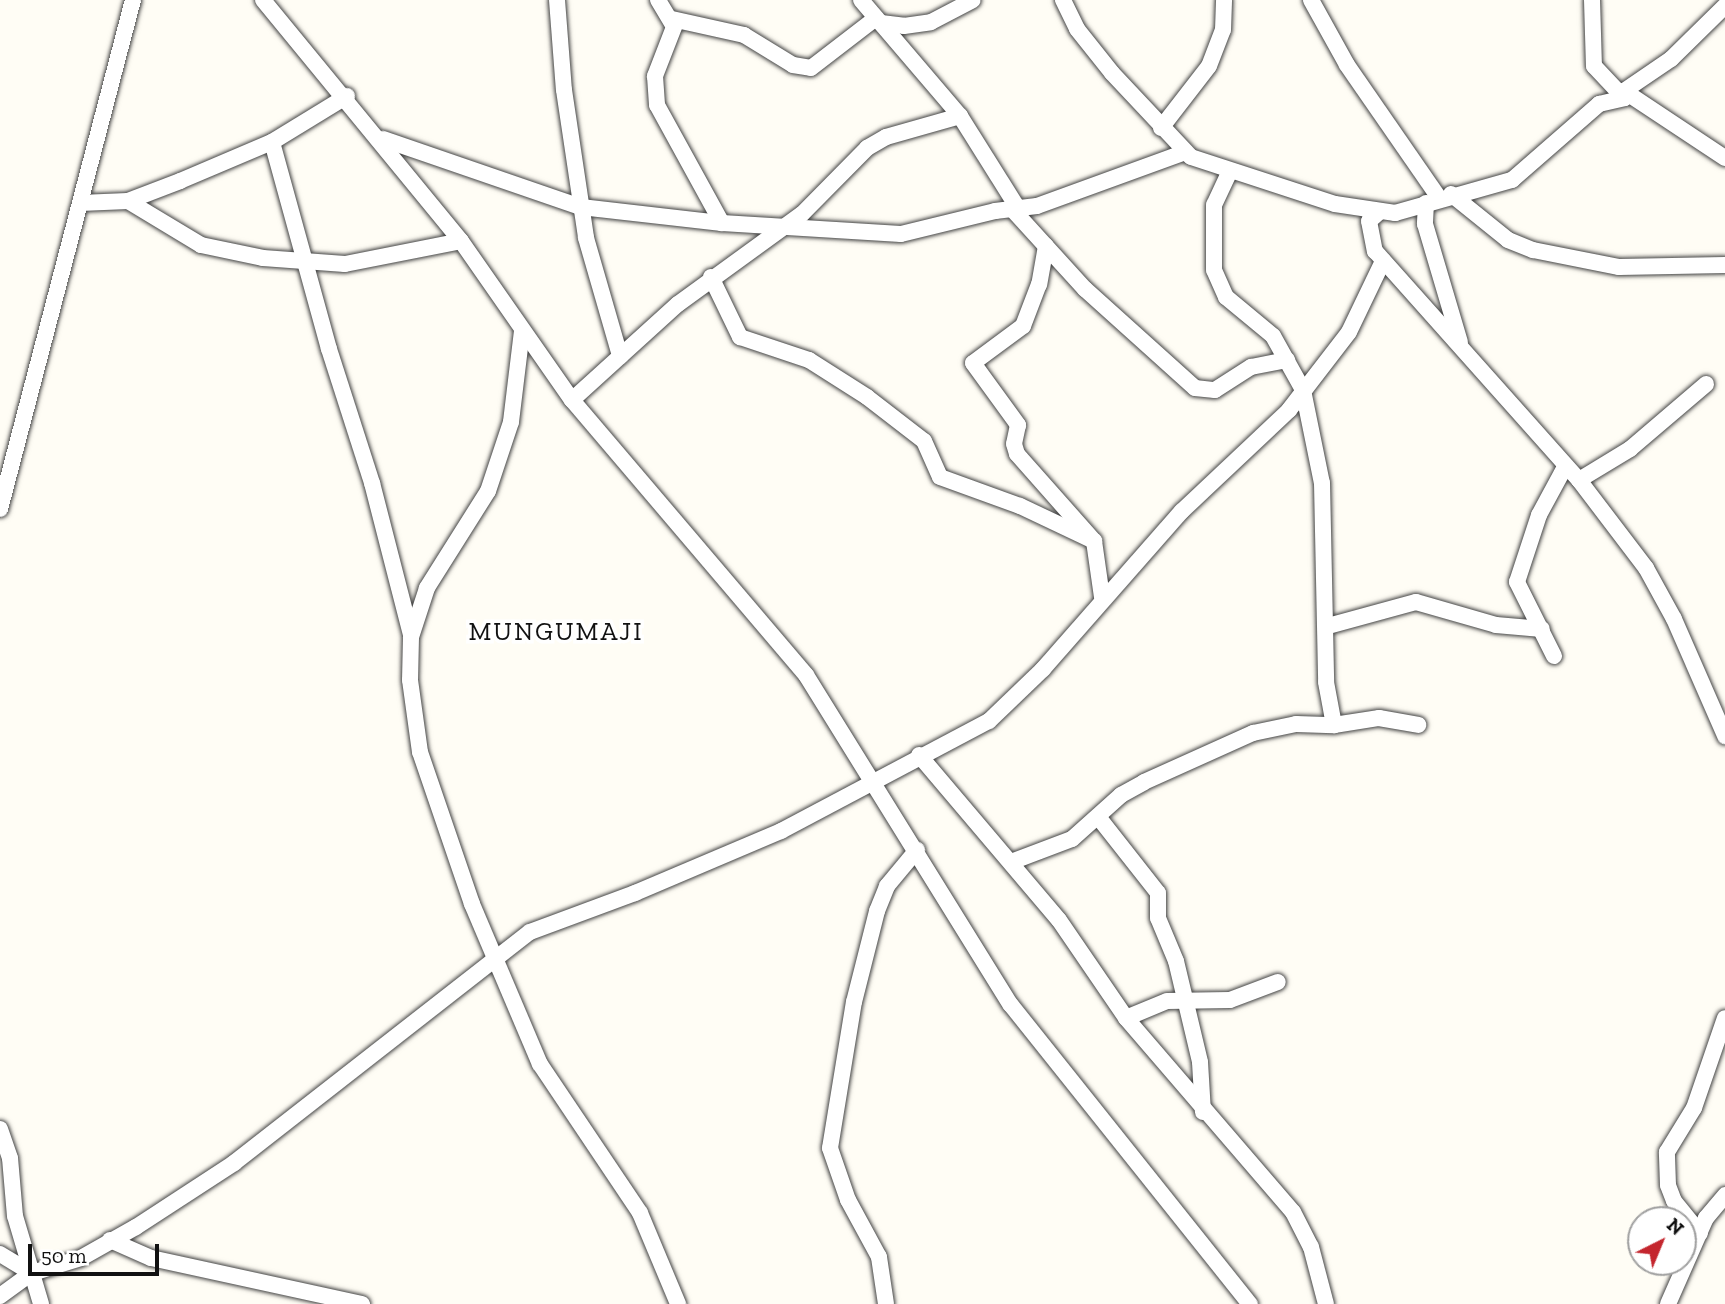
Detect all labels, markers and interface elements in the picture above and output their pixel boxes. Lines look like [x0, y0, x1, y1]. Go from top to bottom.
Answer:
district label: MUNGUMAJI [470, 616, 642, 648]
north arrow [1627, 1206, 1697, 1276]
text: N [1662, 1213, 1688, 1240]
scale bar [32, 1230, 163, 1274]
text: 50 m [41, 1243, 87, 1268]

